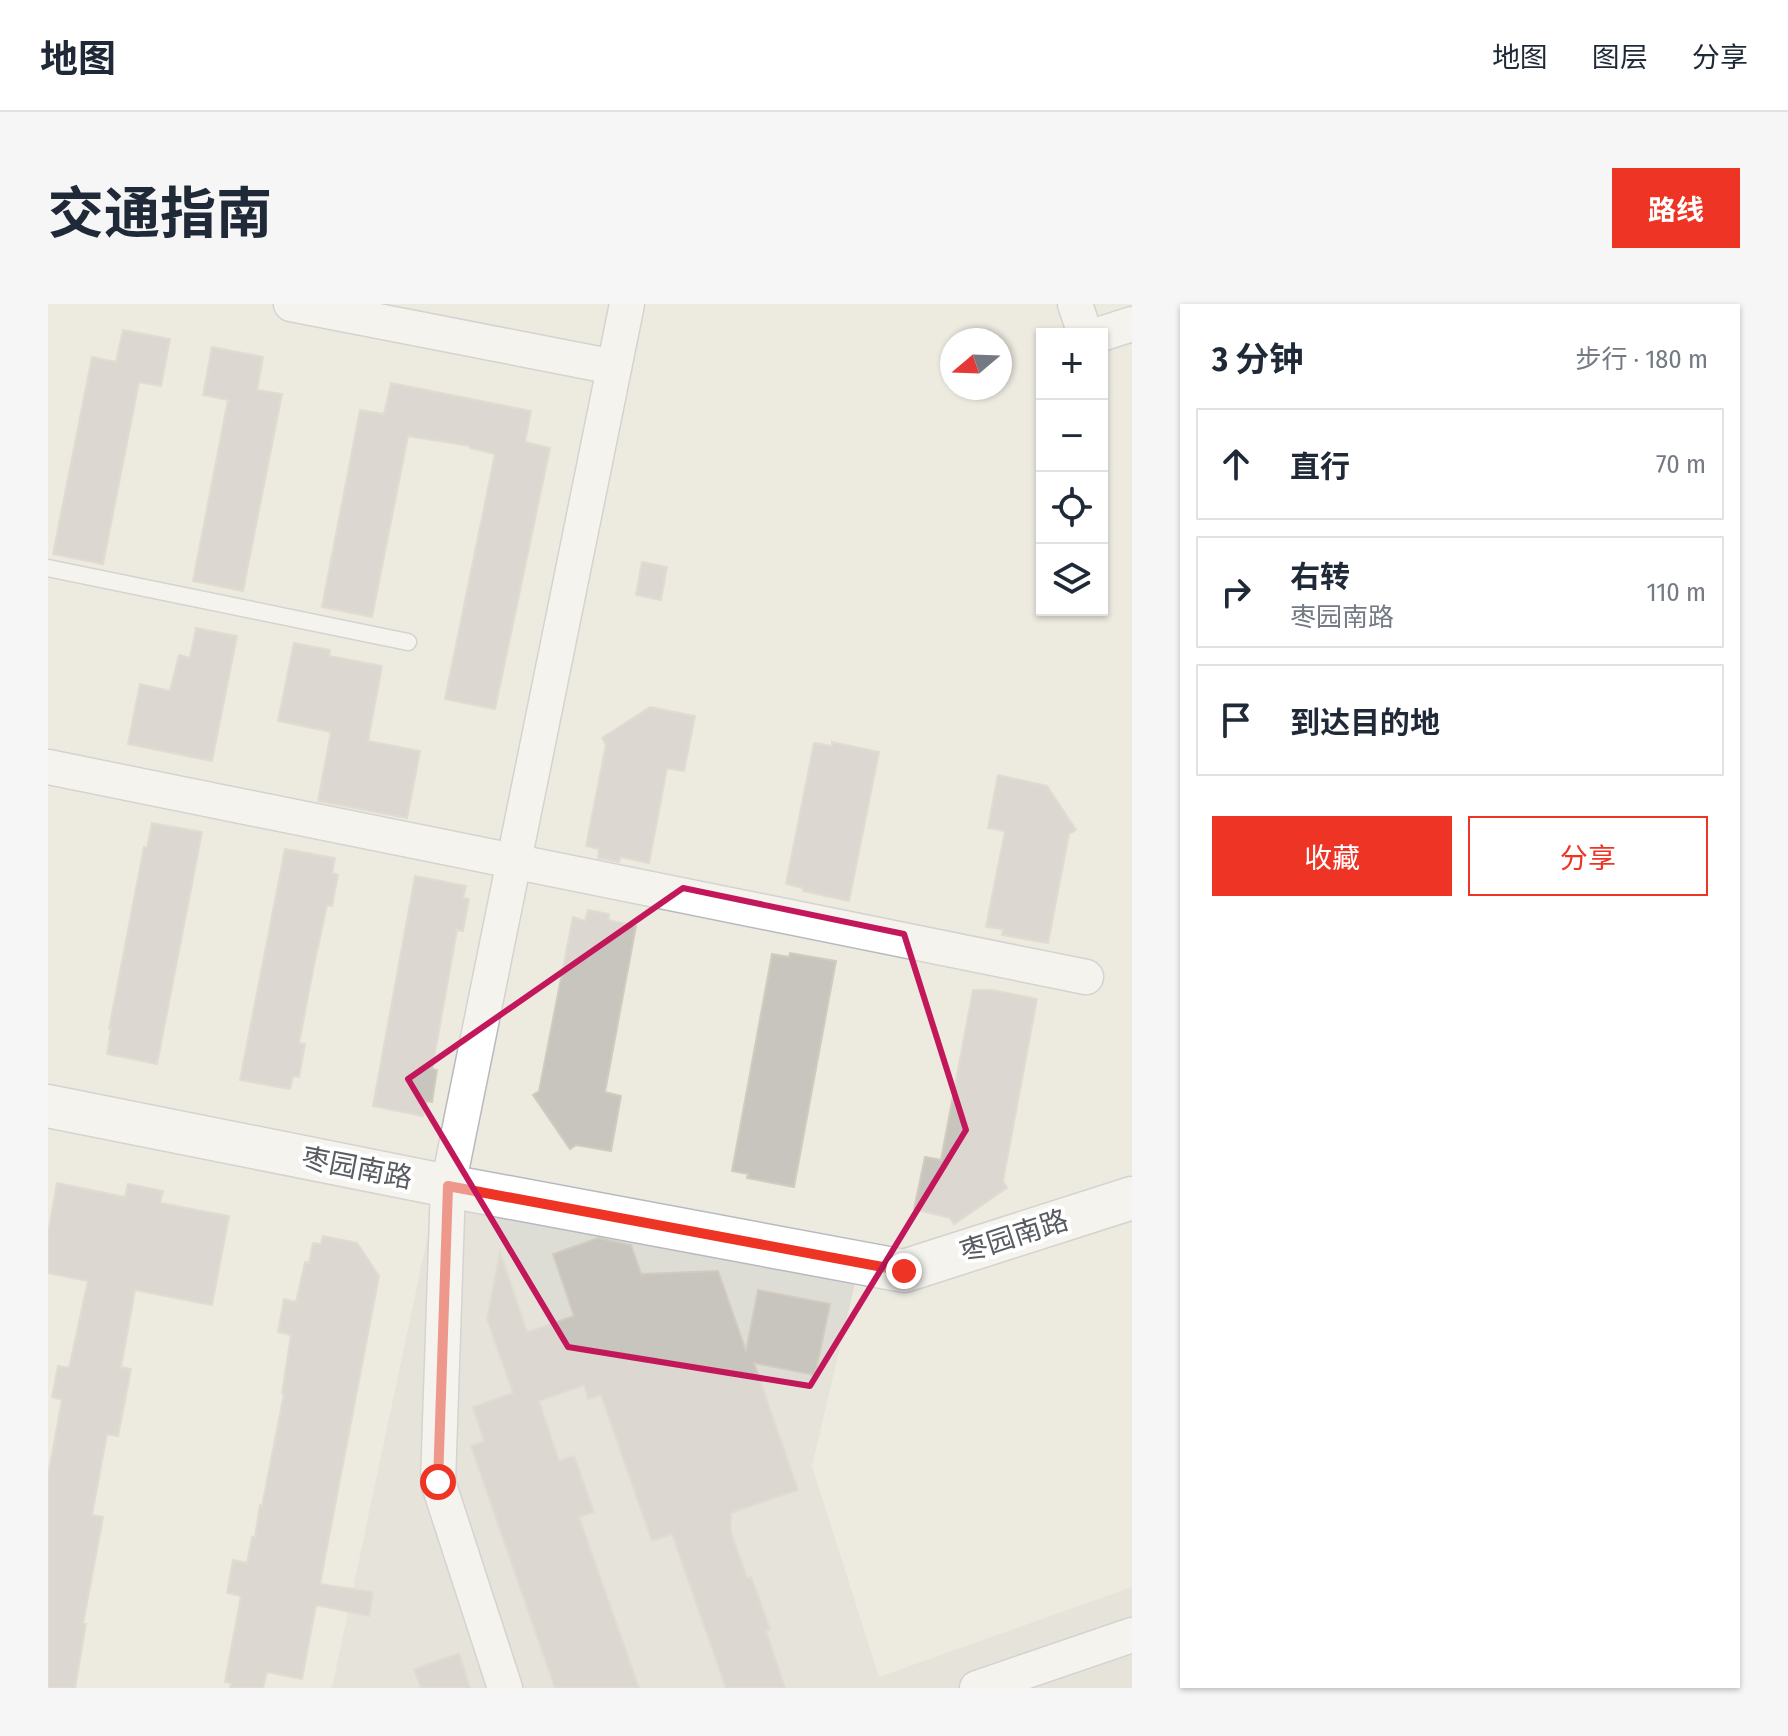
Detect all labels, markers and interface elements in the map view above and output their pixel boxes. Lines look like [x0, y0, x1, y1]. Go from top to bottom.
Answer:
text: 地图 [40, 36, 116, 82]
text: 地图 [1492, 41, 1548, 74]
text: 图层 [1592, 41, 1648, 74]
text: 分享 [1692, 41, 1748, 74]
button: 路线 [1612, 168, 1740, 248]
text: 交通指南 [48, 181, 272, 248]
north arrow [940, 328, 1012, 400]
map controls [1036, 328, 1108, 616]
button: + [1036, 328, 1108, 400]
text: 3 分钟 [1212, 339, 1303, 380]
text: 步行 · 180 m [1575, 344, 1708, 375]
button: − [1036, 400, 1108, 472]
icon: ahead [1214, 442, 1258, 486]
text: 直行 [1290, 449, 1350, 485]
text: 70 m [1656, 449, 1706, 480]
button: locate [1036, 472, 1108, 544]
button: layers [1036, 544, 1108, 616]
text: 右转 [1290, 559, 1350, 595]
icon: right [1214, 570, 1258, 614]
text: 110 m [1646, 577, 1706, 608]
text: 枣园南路 [1290, 602, 1394, 633]
icon: arrive [1214, 698, 1258, 742]
text: 到达目的地 [1290, 705, 1440, 741]
button: 收藏 [1212, 816, 1452, 896]
button: 分享 [1468, 816, 1708, 896]
street label: 枣园南路 [299, 1141, 415, 1195]
street label: 枣园南路 [956, 1203, 1072, 1269]
route end [886, 1253, 922, 1289]
route start [420, 1464, 456, 1500]

